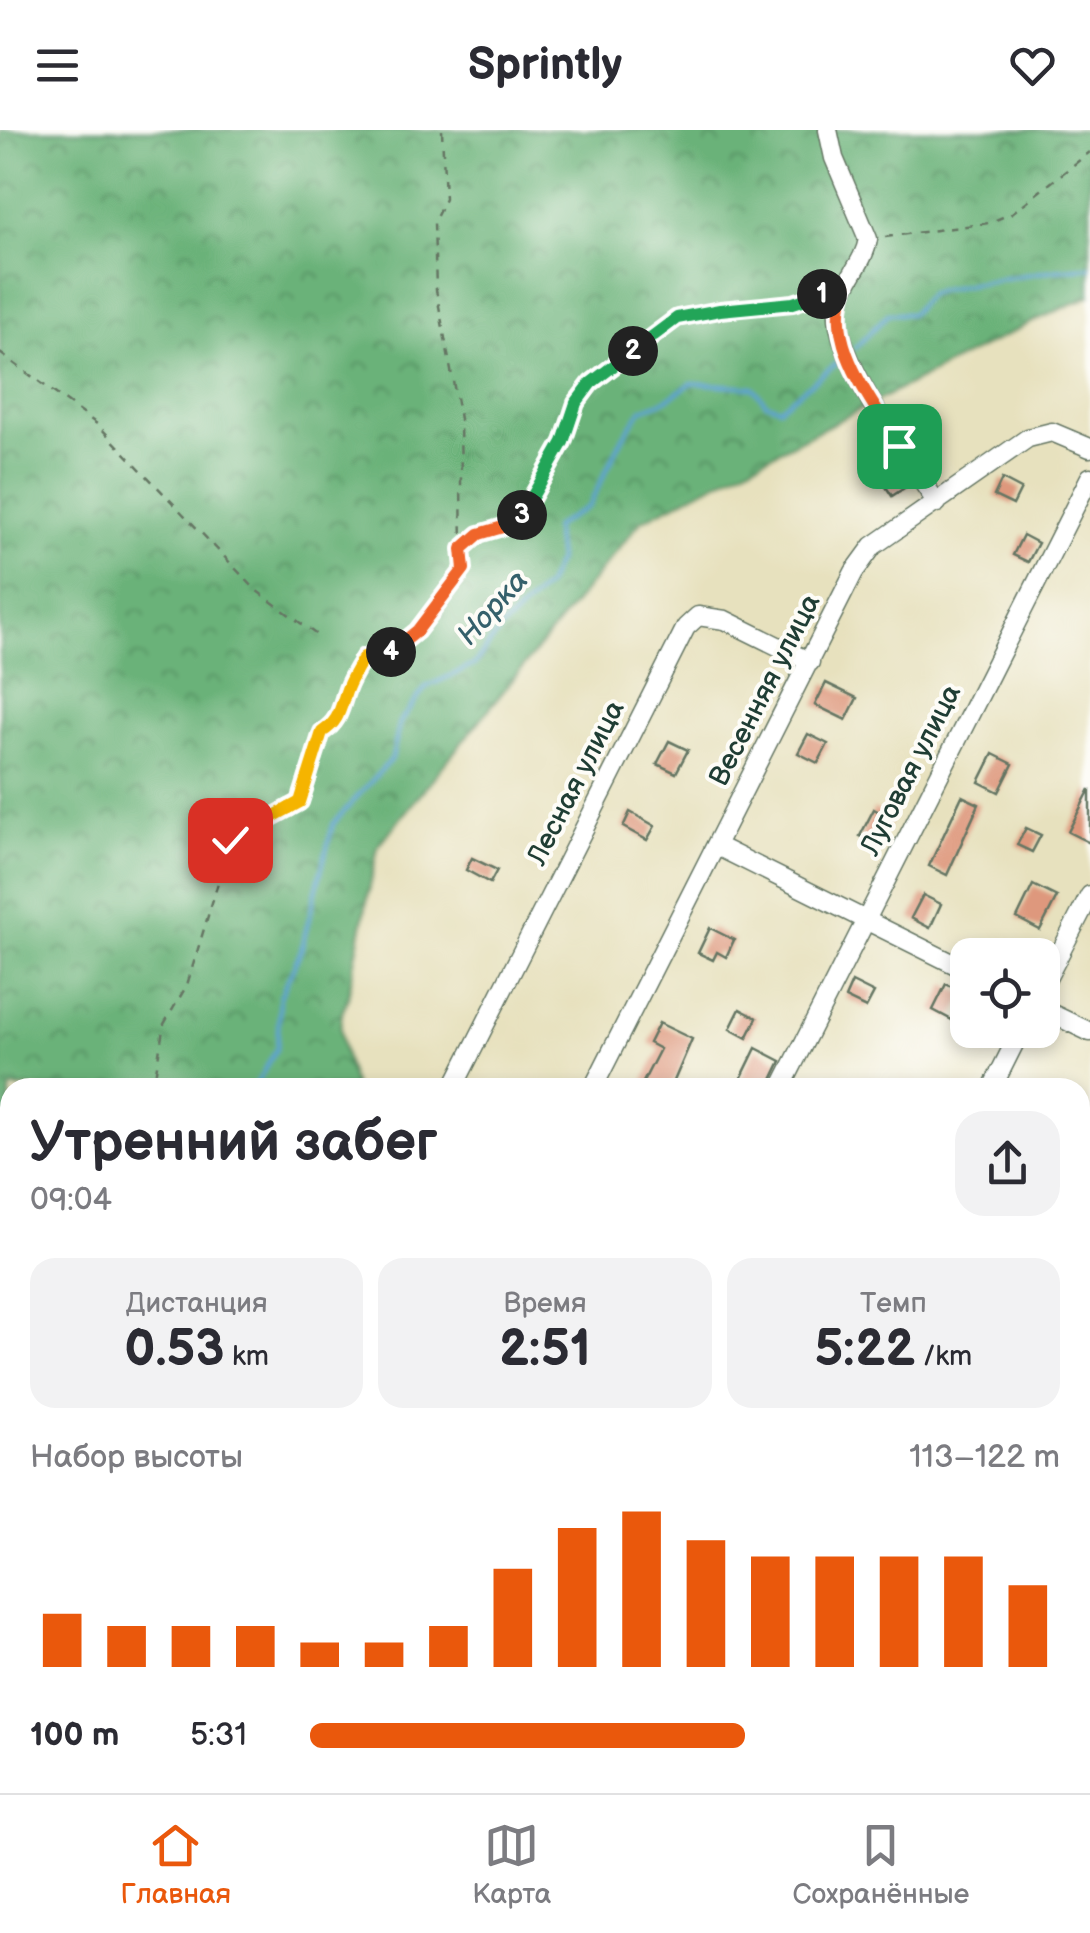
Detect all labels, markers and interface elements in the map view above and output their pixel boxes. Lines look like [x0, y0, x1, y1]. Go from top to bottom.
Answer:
icon: menu [30, 38, 85, 93]
text: Sprintly [468, 38, 622, 93]
icon: heart [1005, 38, 1060, 93]
pin: 1 [797, 269, 847, 319]
text: 1 [816, 277, 828, 310]
pin: 2 [608, 326, 658, 376]
text: 2 [625, 334, 641, 367]
pin [857, 404, 942, 489]
icon: arrive [872, 419, 927, 474]
pin: 3 [497, 490, 547, 540]
text: 3 [514, 498, 530, 531]
water label: Норка [450, 563, 536, 653]
street label: Весенняя улица [703, 588, 828, 791]
pin: 4 [366, 627, 416, 677]
text: 4 [383, 635, 399, 668]
street label: Луговая улица [853, 679, 968, 862]
street label: Лесная улица [520, 695, 632, 872]
pin [188, 798, 273, 883]
icon: check [203, 813, 258, 868]
map controls [950, 938, 1060, 1048]
button: locate [950, 938, 1060, 1048]
text: Утренний забег [30, 1110, 438, 1177]
button: share [955, 1111, 1060, 1216]
text: 09:04 [30, 1181, 112, 1220]
text: Дистанция [126, 1287, 268, 1320]
text: Время [503, 1287, 587, 1320]
text: Темп [860, 1287, 927, 1320]
text: 0.53 [124, 1320, 225, 1380]
text: 2:51 [499, 1320, 591, 1380]
text: 5:22 [814, 1320, 915, 1380]
text: km [225, 1340, 269, 1373]
text: /km [915, 1340, 972, 1373]
text: Набор высоты [30, 1438, 243, 1477]
text: 113–122 m [909, 1438, 1060, 1477]
text: 100 m [30, 1716, 119, 1755]
text: 5:31 [190, 1716, 247, 1755]
tab: Главная [121, 1818, 231, 1911]
tab: Карта [472, 1818, 551, 1911]
tab: Сохранённые [792, 1818, 969, 1911]

